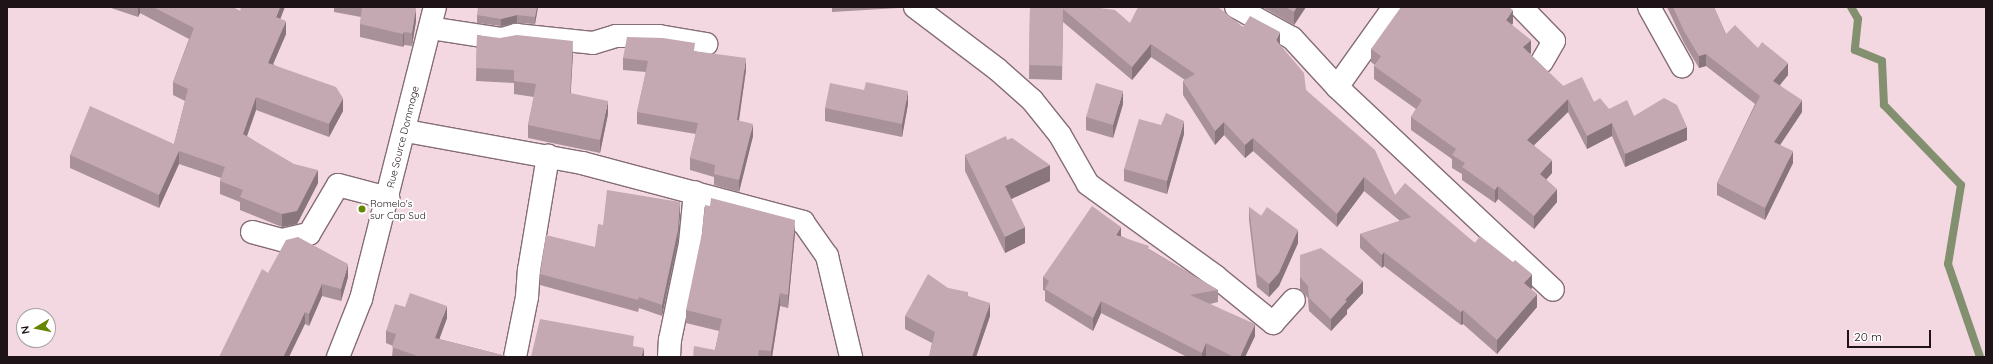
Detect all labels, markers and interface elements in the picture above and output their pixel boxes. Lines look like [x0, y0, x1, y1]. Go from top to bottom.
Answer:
street label: Rue Source Dommage [385, 85, 421, 189]
place label: Romelo's sur Cap Sud [370, 197, 426, 220]
marker: Romelo's sur Cap Sud [357, 204, 367, 214]
north arrow [16, 308, 56, 348]
scale bar [1849, 322, 1933, 348]
text: N [18, 325, 33, 335]
text: 20 m [1854, 329, 1882, 344]

